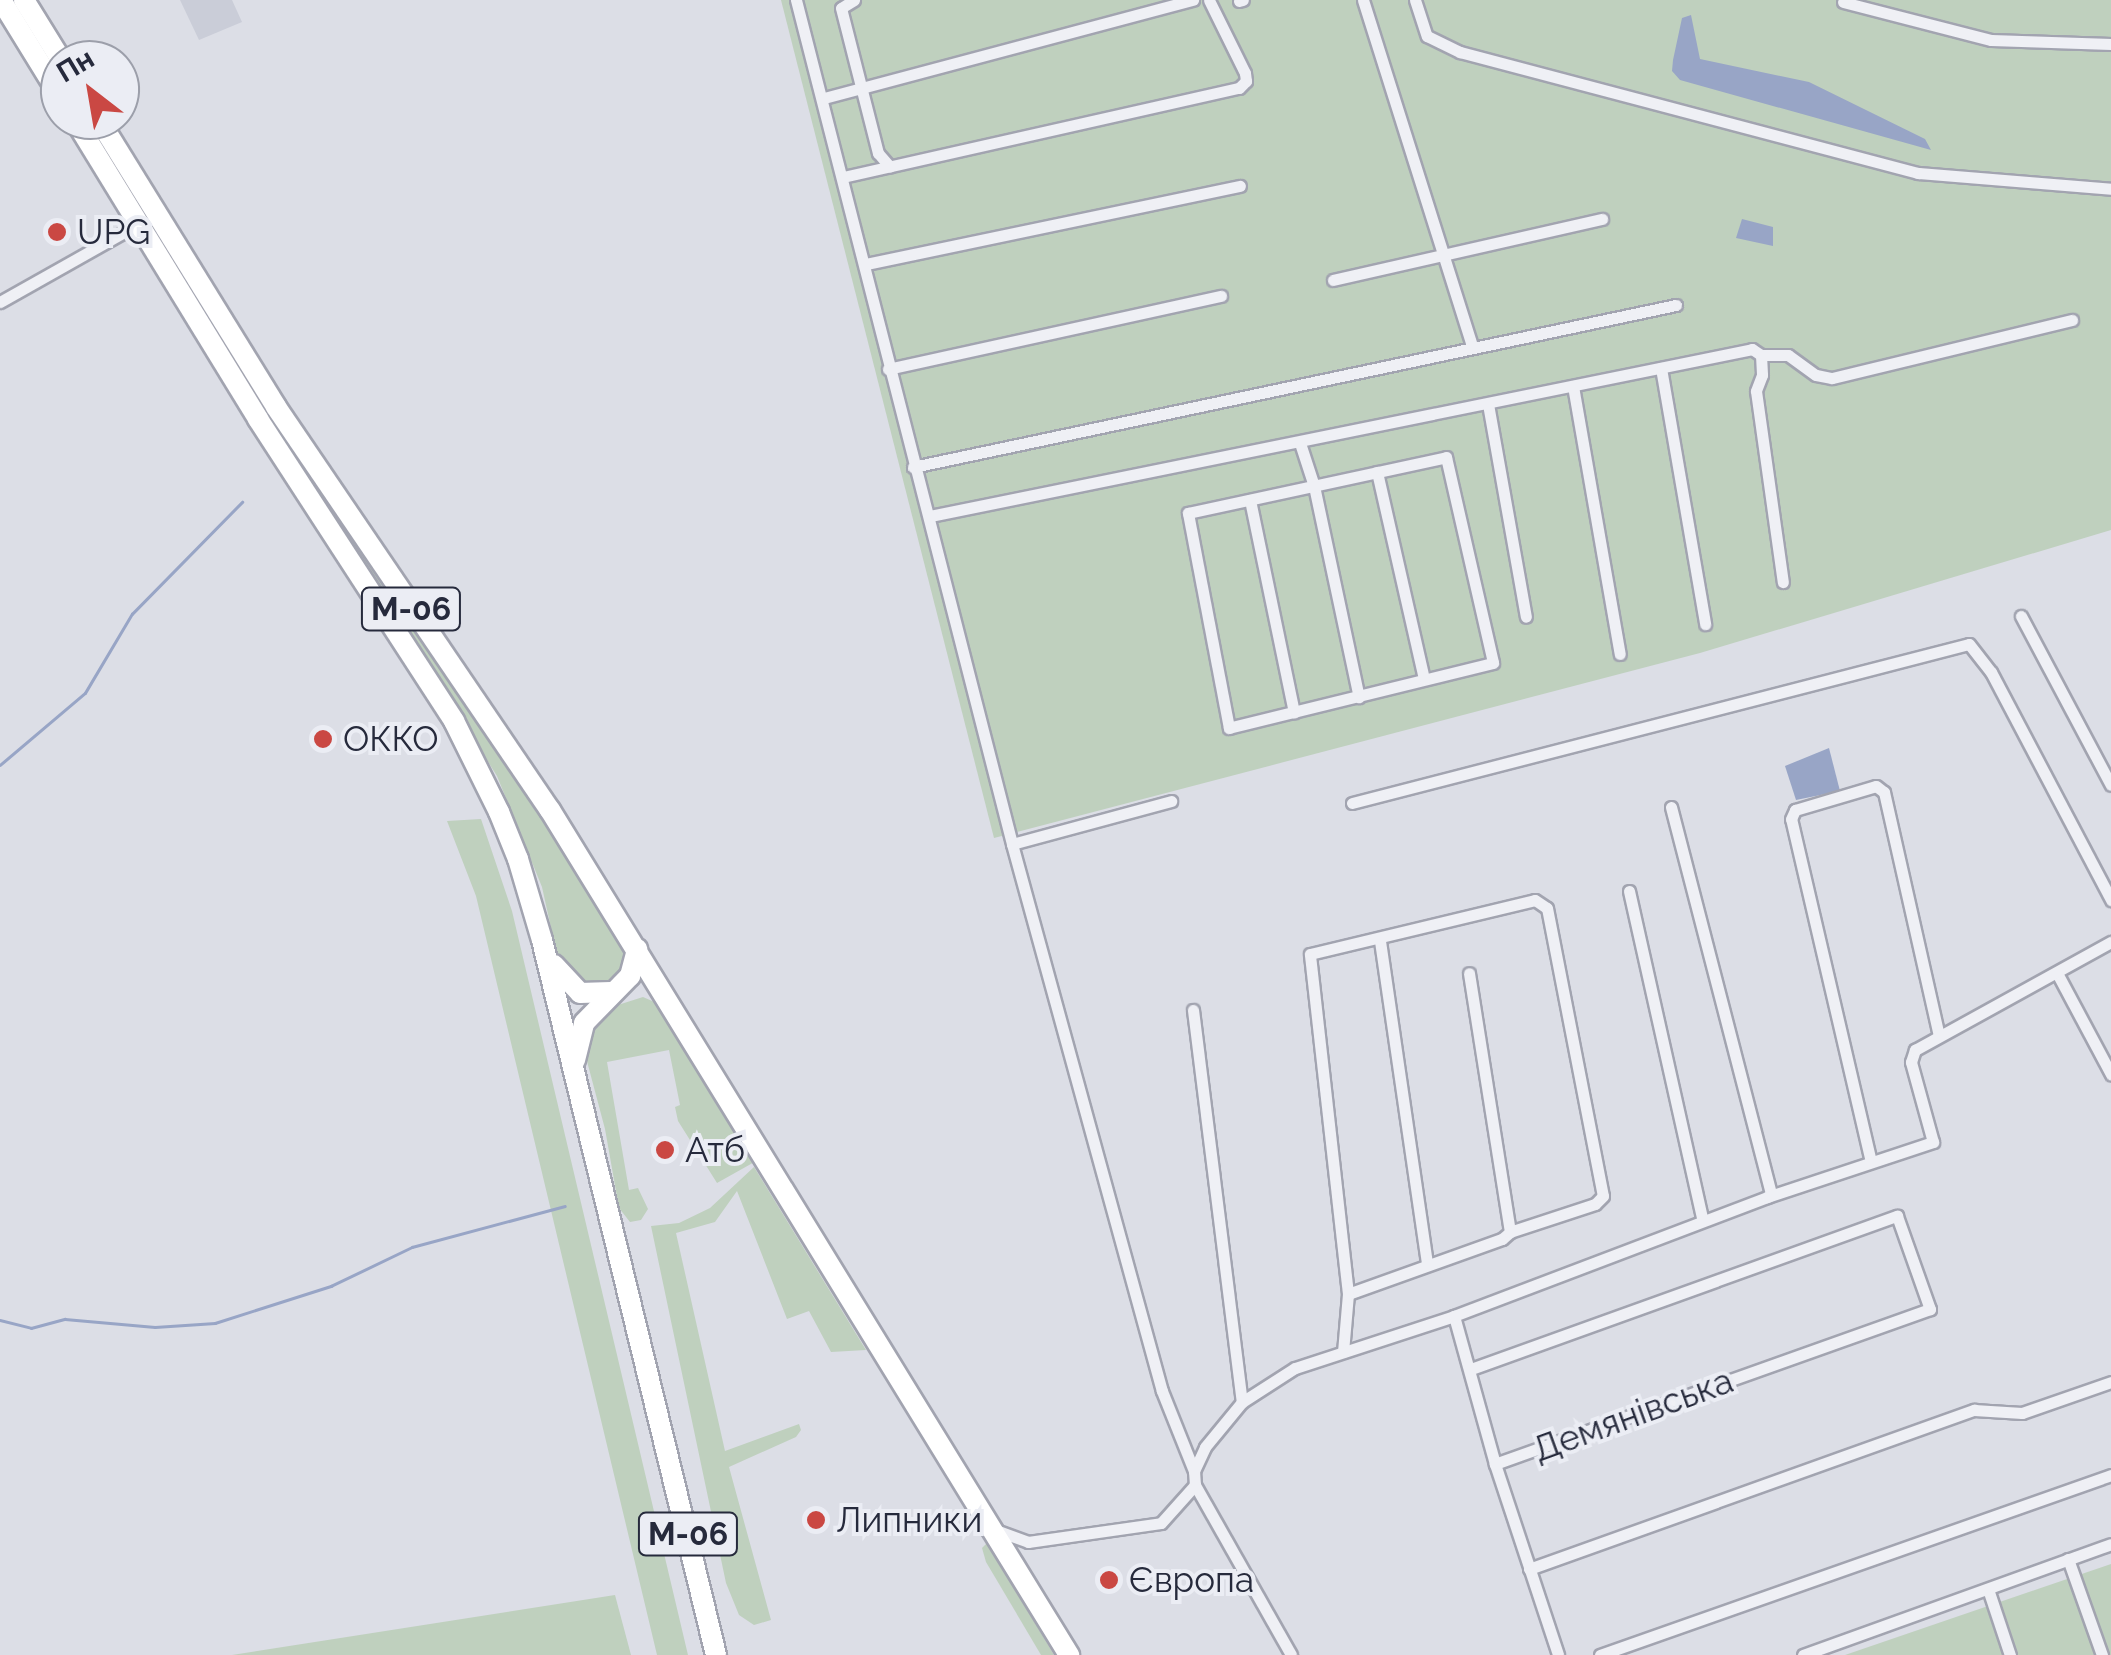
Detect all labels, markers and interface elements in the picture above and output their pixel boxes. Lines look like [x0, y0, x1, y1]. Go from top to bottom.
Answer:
north arrow [40, 40, 140, 140]
text: Пн [51, 42, 100, 89]
place label: UPG [77, 211, 150, 253]
marker: UPG [46, 221, 68, 243]
road number: М-06 [358, 582, 464, 636]
place label: ОККО [343, 718, 439, 760]
marker: ОККО [312, 728, 334, 750]
place label: Атб [685, 1129, 745, 1171]
marker: Атб [654, 1139, 676, 1161]
street label: Демянівська [1527, 1359, 1739, 1471]
place label: Липники [836, 1499, 982, 1541]
road number: М-06 [636, 1507, 740, 1561]
marker: Липники [805, 1509, 827, 1531]
place label: Європа [1129, 1559, 1254, 1601]
marker: Європа [1098, 1569, 1120, 1591]

